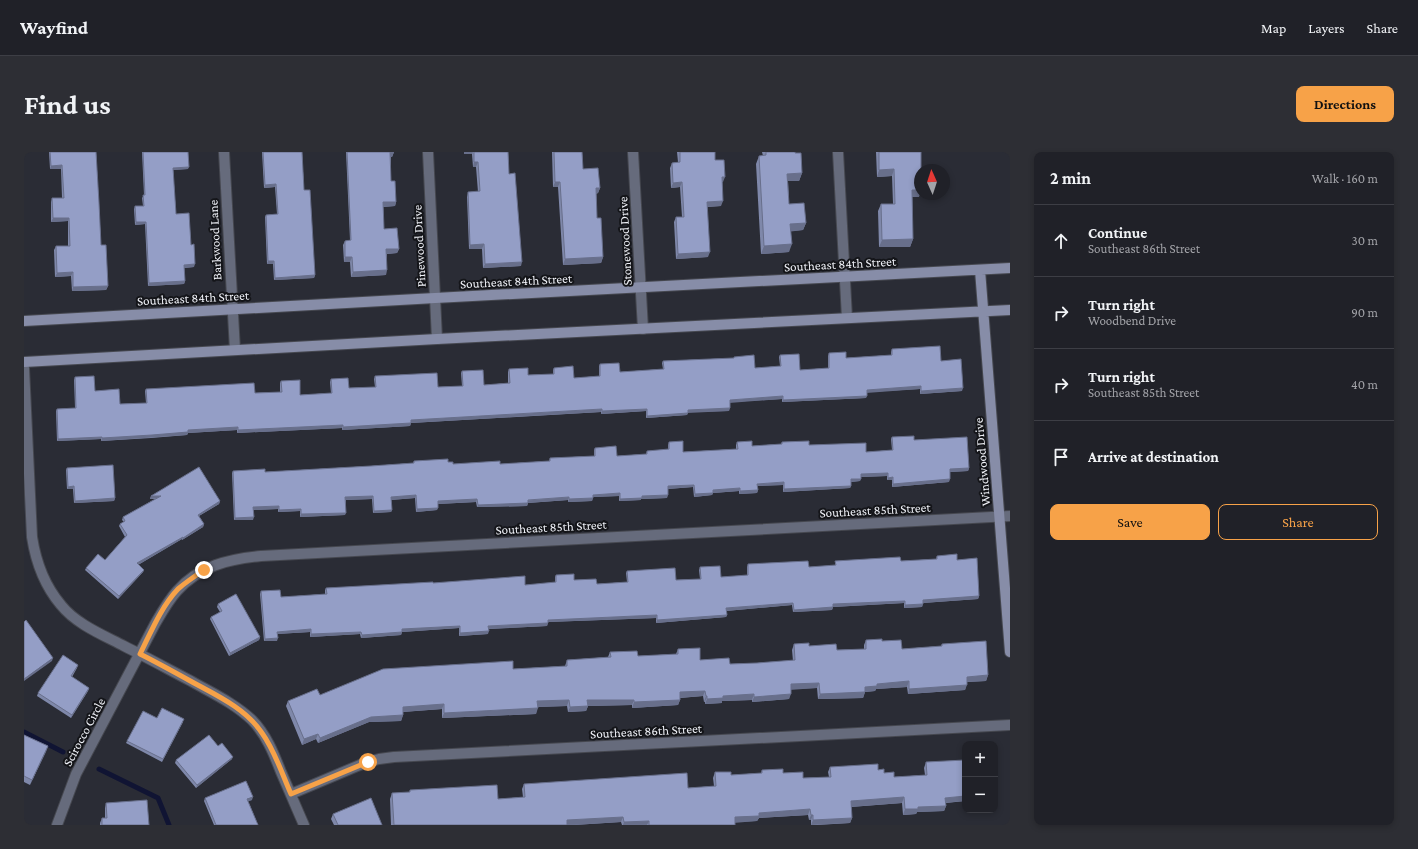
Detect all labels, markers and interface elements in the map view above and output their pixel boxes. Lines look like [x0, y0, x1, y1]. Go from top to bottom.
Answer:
text: Wayfind [20, 17, 88, 38]
text: Map [1261, 20, 1286, 36]
text: Layers [1308, 20, 1345, 36]
text: Share [1367, 20, 1398, 36]
button: Directions [1296, 86, 1394, 122]
text: Find us [24, 89, 111, 120]
north arrow [914, 164, 950, 200]
text: 2 min [1050, 169, 1091, 188]
text: Walk · 160 m [1312, 171, 1378, 186]
street label: Stonewood Drive [615, 196, 635, 286]
street label: Barkwood Lane [205, 199, 225, 281]
street label: Pinewood Drive [409, 204, 429, 288]
text: Continue [1088, 225, 1147, 241]
icon: ahead [1050, 230, 1072, 252]
text: 30 m [1352, 233, 1378, 248]
text: Southeast 86th Street [1088, 241, 1200, 256]
street label: Southeast 84th Street [784, 254, 897, 274]
street label: Southeast 84th Street [460, 271, 573, 291]
street label: Southeast 84th Street [137, 288, 250, 308]
text: Turn right [1088, 297, 1155, 313]
icon: right [1050, 302, 1072, 324]
text: 90 m [1351, 305, 1378, 320]
text: Woodbend Drive [1088, 313, 1176, 328]
text: Turn right [1088, 369, 1155, 385]
icon: right [1050, 374, 1072, 396]
text: 40 m [1351, 377, 1378, 392]
text: Southeast 85th Street [1088, 385, 1199, 400]
street label: Windwood Drive [971, 417, 993, 507]
icon: arrive [1050, 446, 1072, 468]
text: Arrive at destination [1088, 449, 1219, 465]
street label: Southeast 85th Street [819, 500, 932, 520]
button: Save [1050, 504, 1210, 540]
button: Share [1218, 504, 1378, 540]
street label: Southeast 85th Street [495, 517, 608, 537]
route end [195, 561, 213, 579]
street label: Scirocco Circle [60, 695, 108, 769]
street label: Southeast 86th Street [590, 721, 703, 741]
map controls [962, 741, 998, 813]
button: + [962, 741, 998, 777]
route start [359, 753, 377, 771]
button: − [962, 777, 998, 813]

